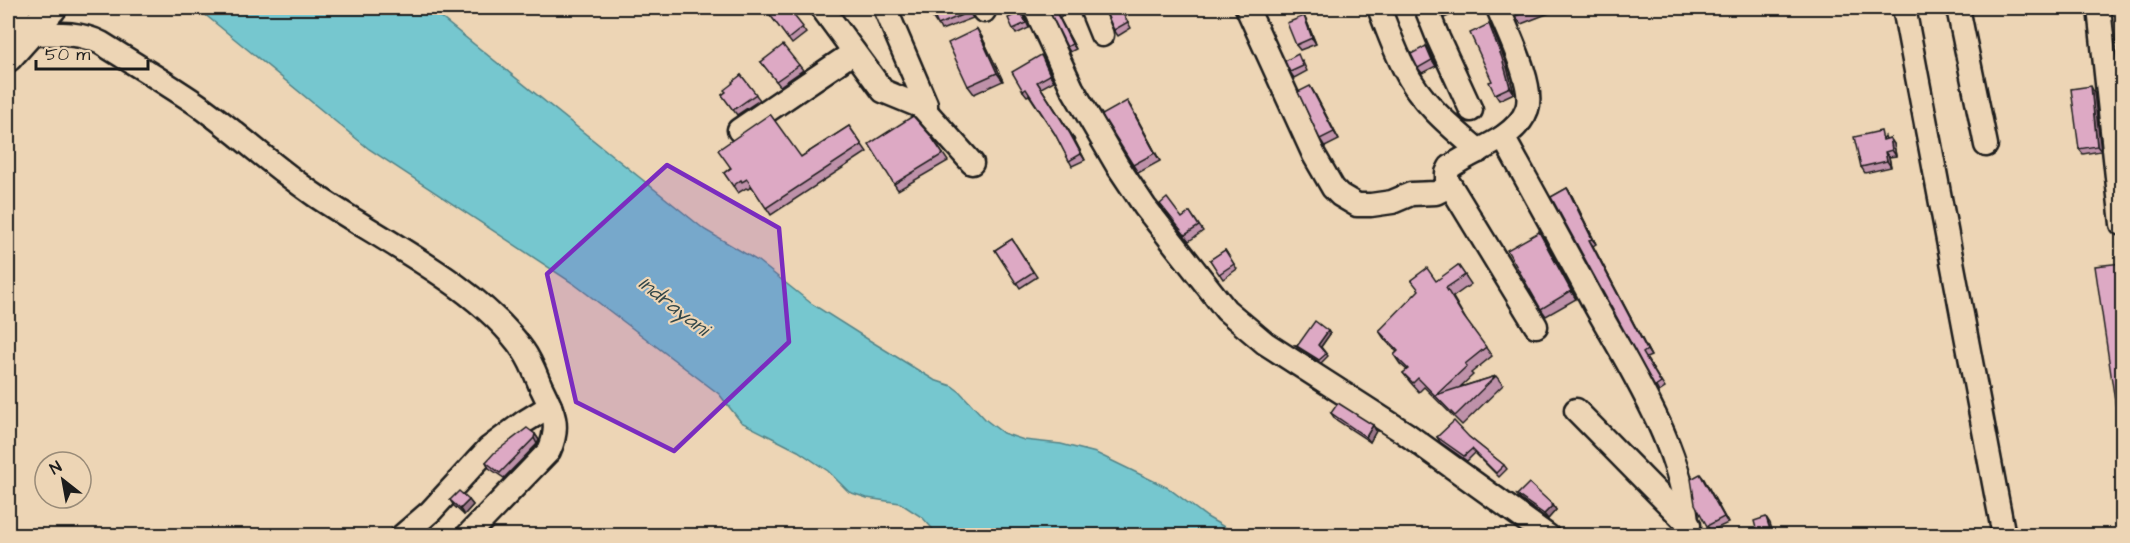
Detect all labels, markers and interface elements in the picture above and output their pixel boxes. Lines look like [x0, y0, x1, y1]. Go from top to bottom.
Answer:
scale bar [36, 33, 148, 71]
text: 50 m [45, 42, 90, 67]
water label: Indrayani [632, 269, 718, 345]
north arrow [33, 450, 93, 510]
text: N [46, 456, 66, 480]

